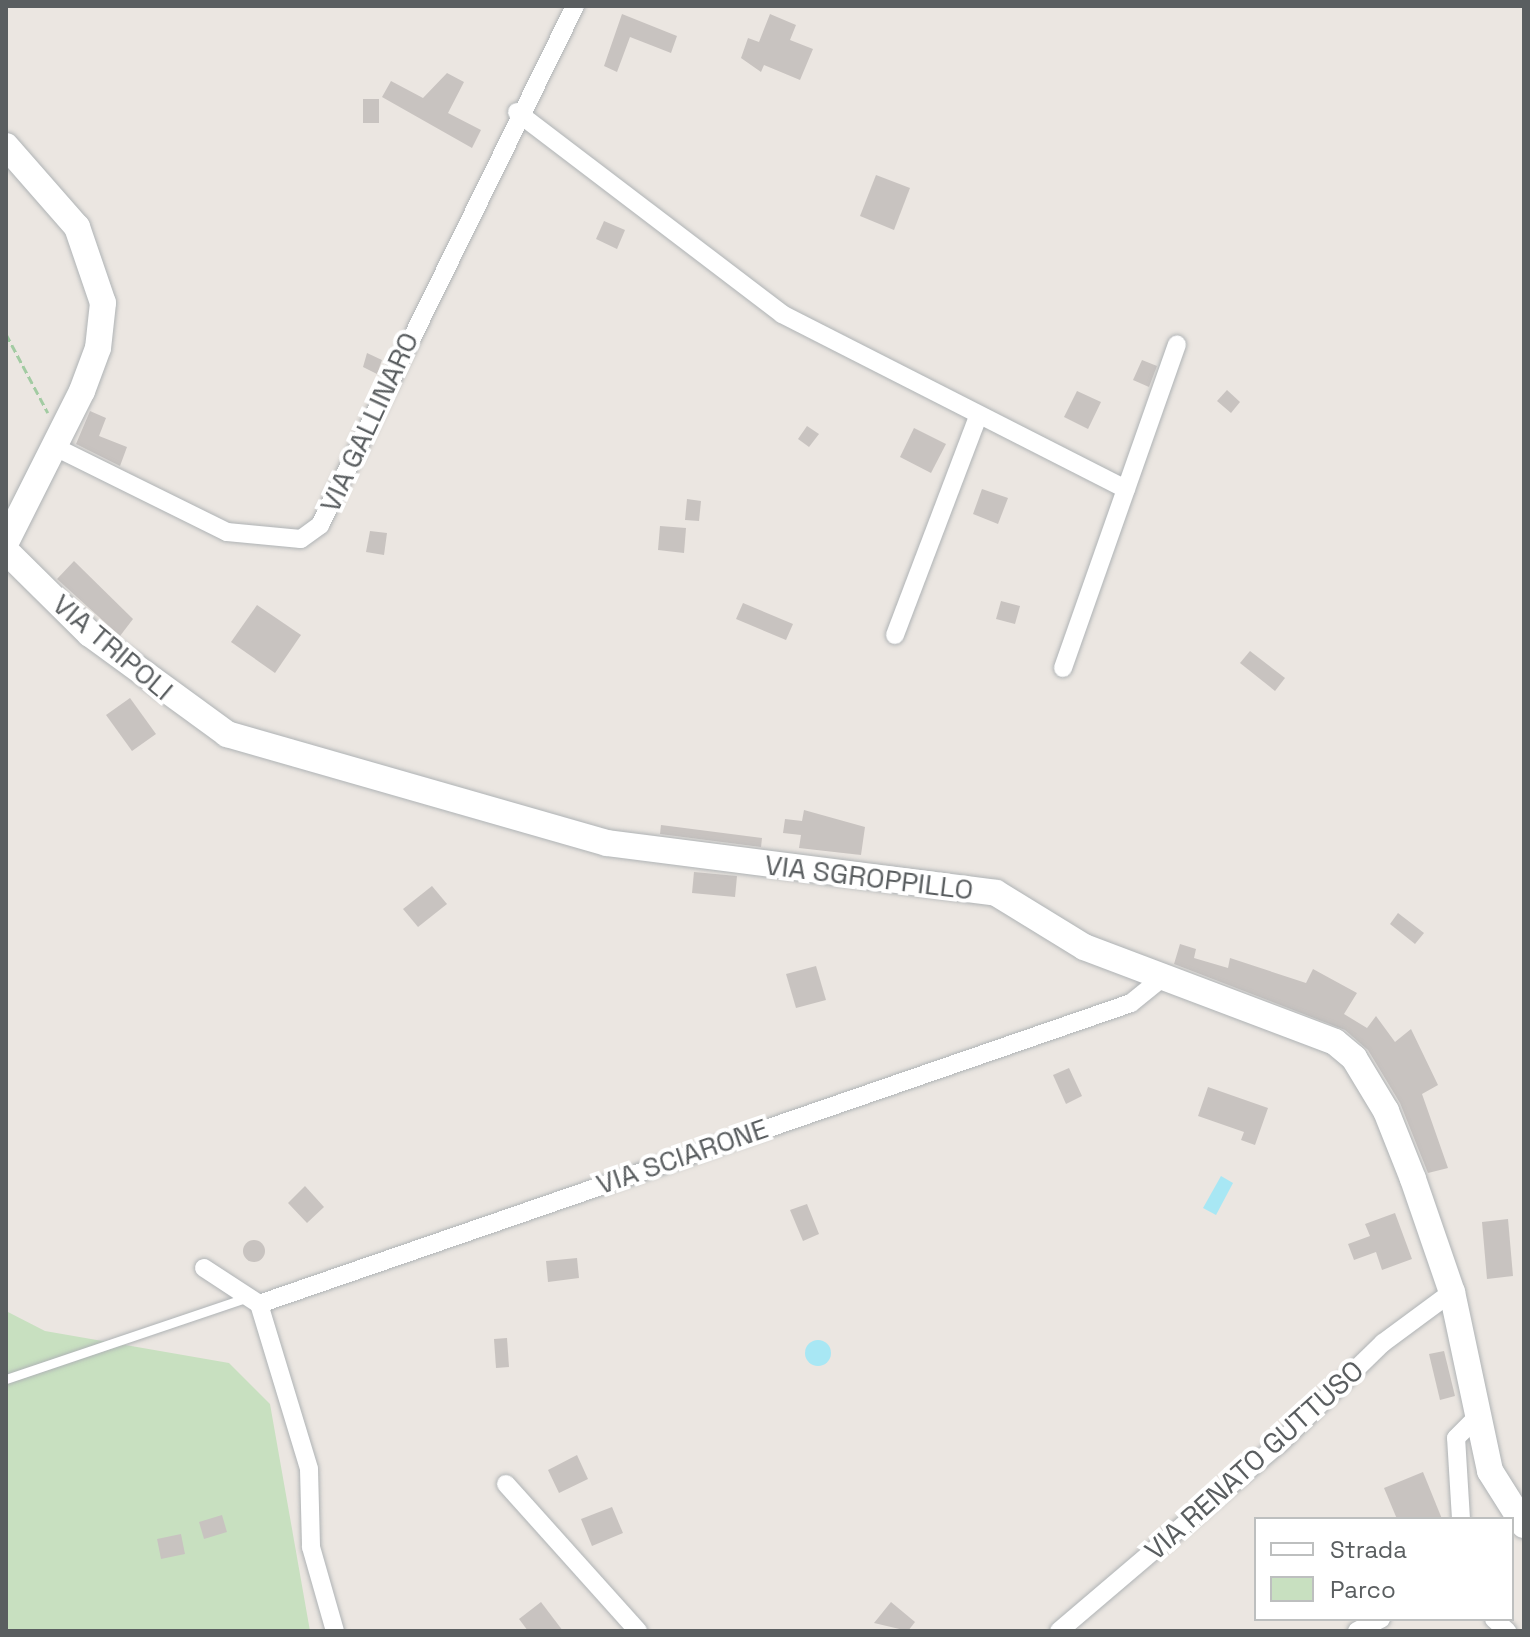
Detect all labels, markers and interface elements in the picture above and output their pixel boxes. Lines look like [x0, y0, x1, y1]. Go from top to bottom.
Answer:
street label: VIA GALLINARO [313, 326, 425, 518]
street label: VIA TRIPOLI [46, 587, 180, 707]
street label: VIA SGROPPILLO [763, 848, 975, 906]
street label: VIA SCIARONE [592, 1111, 772, 1201]
street label: VIA RENATO GUTTUSO [1138, 1353, 1370, 1567]
legend [1254, 1517, 1514, 1621]
text: Strada [1330, 1534, 1407, 1565]
text: Parco [1330, 1574, 1396, 1605]

